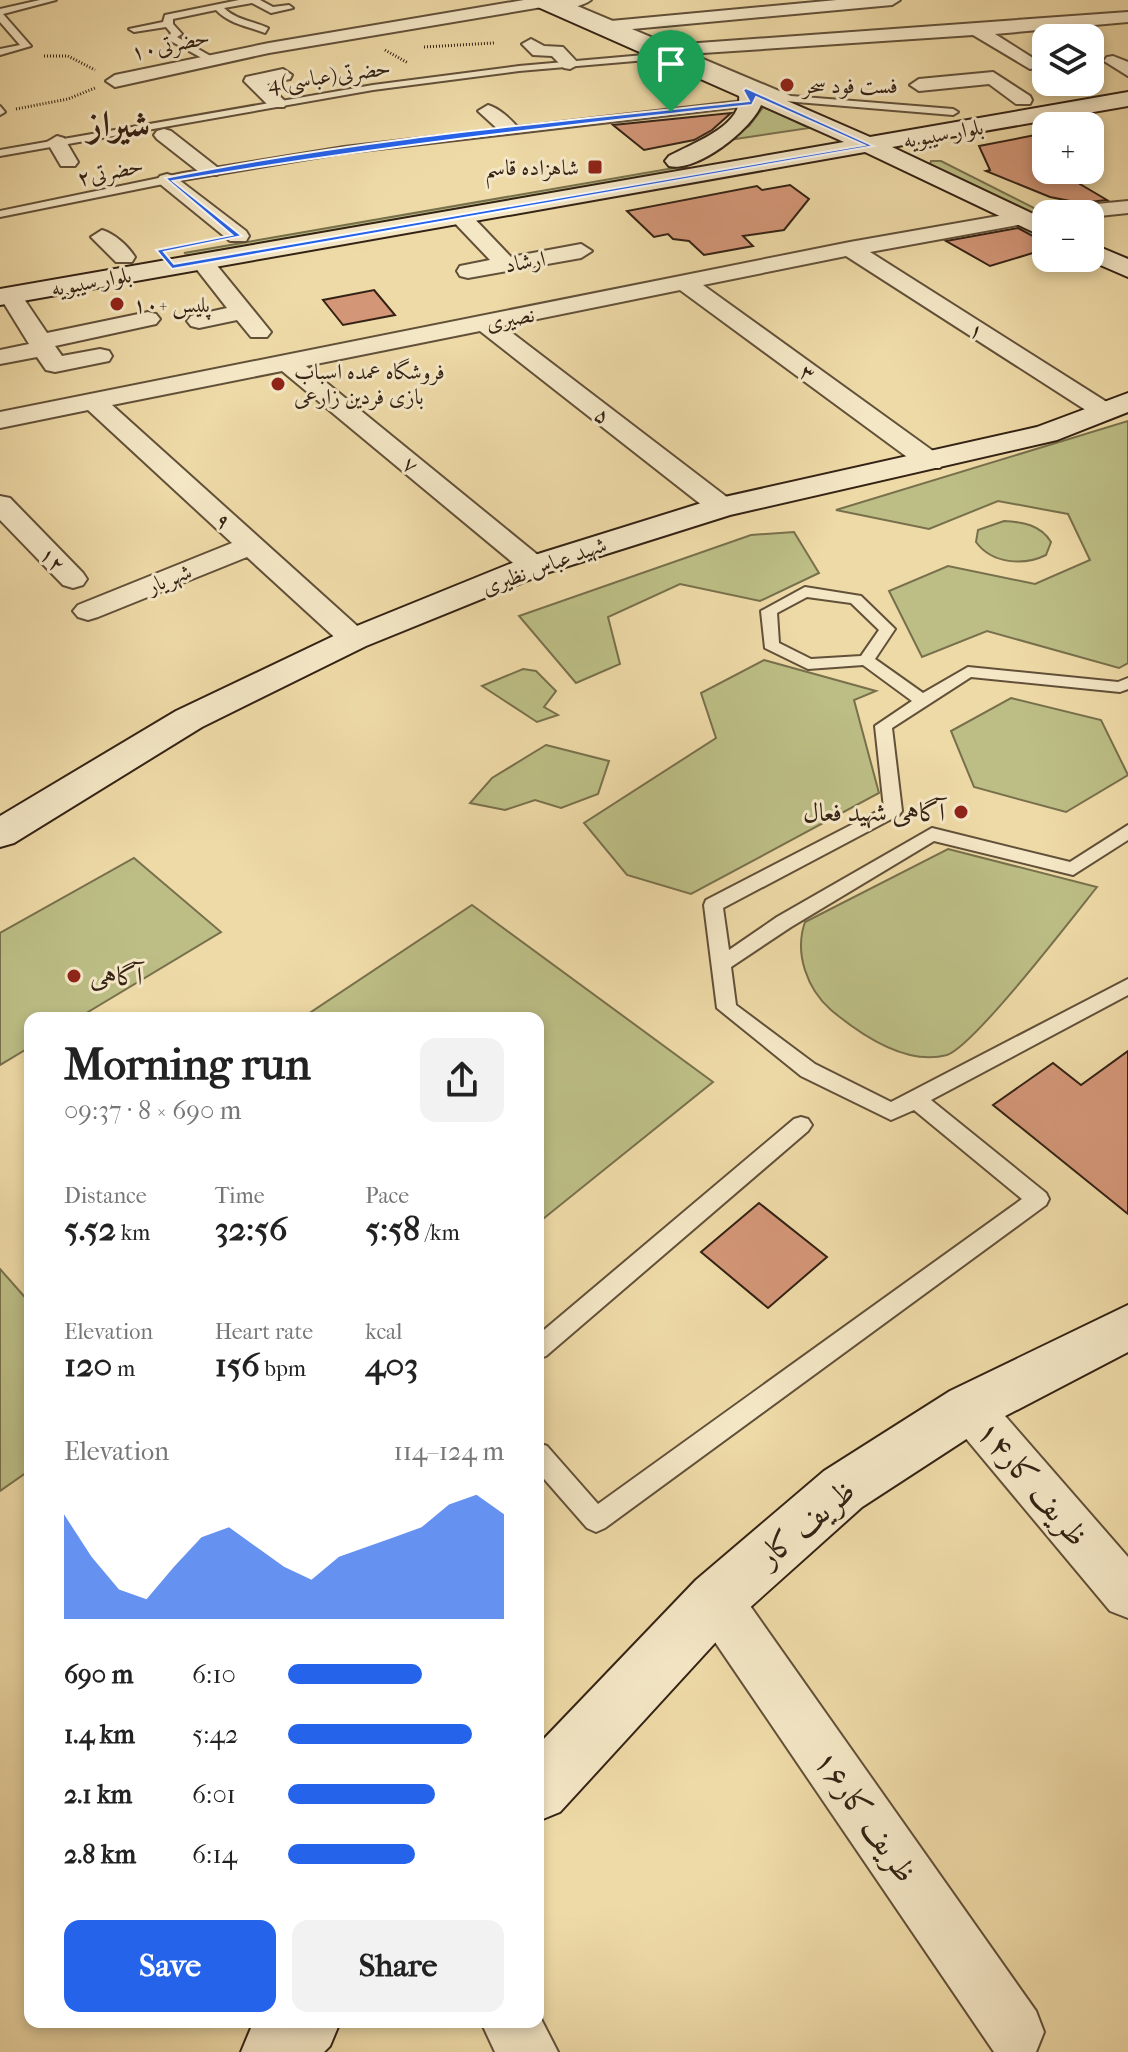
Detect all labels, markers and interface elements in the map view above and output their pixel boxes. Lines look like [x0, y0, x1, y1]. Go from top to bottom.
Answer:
street label: حضرتی۱۰ [129, 24, 212, 67]
map controls [1032, 24, 1104, 272]
button: layers [1032, 24, 1104, 96]
pin [637, 30, 705, 112]
icon: arrive [649, 42, 693, 86]
street label: 4حضرتی(عباسی) [266, 55, 392, 99]
place label: فست فود سحر [801, 73, 898, 100]
marker: فست فود سحر [778, 76, 796, 94]
district label: شیراز [84, 103, 150, 146]
button: + [1032, 112, 1104, 184]
street label: بلوار سیبویه [901, 114, 985, 154]
street label: حضرتی۲ [75, 152, 146, 193]
place label: شاهزاده قاسم [485, 155, 579, 189]
marker: شاهزاده قاسم [586, 158, 604, 176]
button: − [1032, 200, 1104, 272]
street label: ارشاد [503, 246, 548, 278]
street label: بلوار سیبویه [49, 262, 133, 302]
place label: پلیس +۱۰ [133, 292, 212, 321]
marker: پلیس +۱۰ [108, 295, 126, 313]
street label: نصیری [484, 302, 537, 336]
street label: ۱ [964, 316, 989, 345]
place label: فروشگاه عمده اسباب بازی فردین زارعی [294, 358, 445, 411]
street label: ۳ [795, 359, 820, 387]
marker: فروشگاه عمده اسباب بازی فردین زارعی [269, 375, 287, 393]
street label: ۵ [589, 402, 615, 430]
street label: ۷ [397, 451, 424, 479]
street label: ۹ [210, 507, 237, 535]
street label: شهید عباس نظیری [478, 531, 611, 601]
street label: ۱۲ [34, 541, 71, 578]
street label: شهریار [141, 558, 196, 601]
place label: آگاهی شهید فعال [803, 797, 947, 829]
marker: آگاهی شهید فعال [952, 803, 970, 821]
place label: آگاهی [90, 961, 145, 992]
marker: آگاهی [65, 967, 83, 985]
button: share [420, 1038, 504, 1122]
text: Morning run [64, 1039, 311, 1090]
text: 09:37 · 8 × 690 m [64, 1095, 241, 1126]
text: Distance [64, 1183, 147, 1209]
text: Time [215, 1183, 265, 1209]
text: Pace [365, 1183, 409, 1209]
text: 5.52 [64, 1209, 116, 1249]
text: 32:56 [215, 1209, 287, 1249]
text: 5:58 [365, 1209, 420, 1249]
text: km [116, 1220, 150, 1246]
text: /km [420, 1220, 460, 1246]
text: Elevation [64, 1319, 153, 1345]
text: Heart rate [215, 1319, 313, 1345]
text: kcal [365, 1319, 402, 1345]
text: 120 [64, 1345, 112, 1385]
text: 156 [215, 1345, 260, 1385]
text: 403 [365, 1345, 418, 1385]
text: m [112, 1356, 135, 1382]
text: bpm [260, 1356, 306, 1382]
street label: ظریف کار۱۴ [968, 1413, 1096, 1555]
text: Elevation [64, 1436, 169, 1467]
text: 114–124 m [394, 1436, 504, 1467]
street label: ظریف کار [748, 1472, 864, 1578]
text: 690 m [64, 1659, 133, 1690]
text: 6:10 [192, 1659, 236, 1690]
text: 1.4 km [64, 1719, 135, 1750]
text: 5:42 [192, 1719, 238, 1750]
street label: ظریف کار۱۶ [805, 1743, 925, 1891]
text: 2.1 km [64, 1779, 132, 1810]
text: 6:01 [192, 1779, 236, 1810]
text: 2.8 km [64, 1839, 136, 1870]
text: 6:14 [192, 1839, 237, 1870]
button: Save [64, 1920, 276, 2012]
button: Share [292, 1920, 504, 2012]

